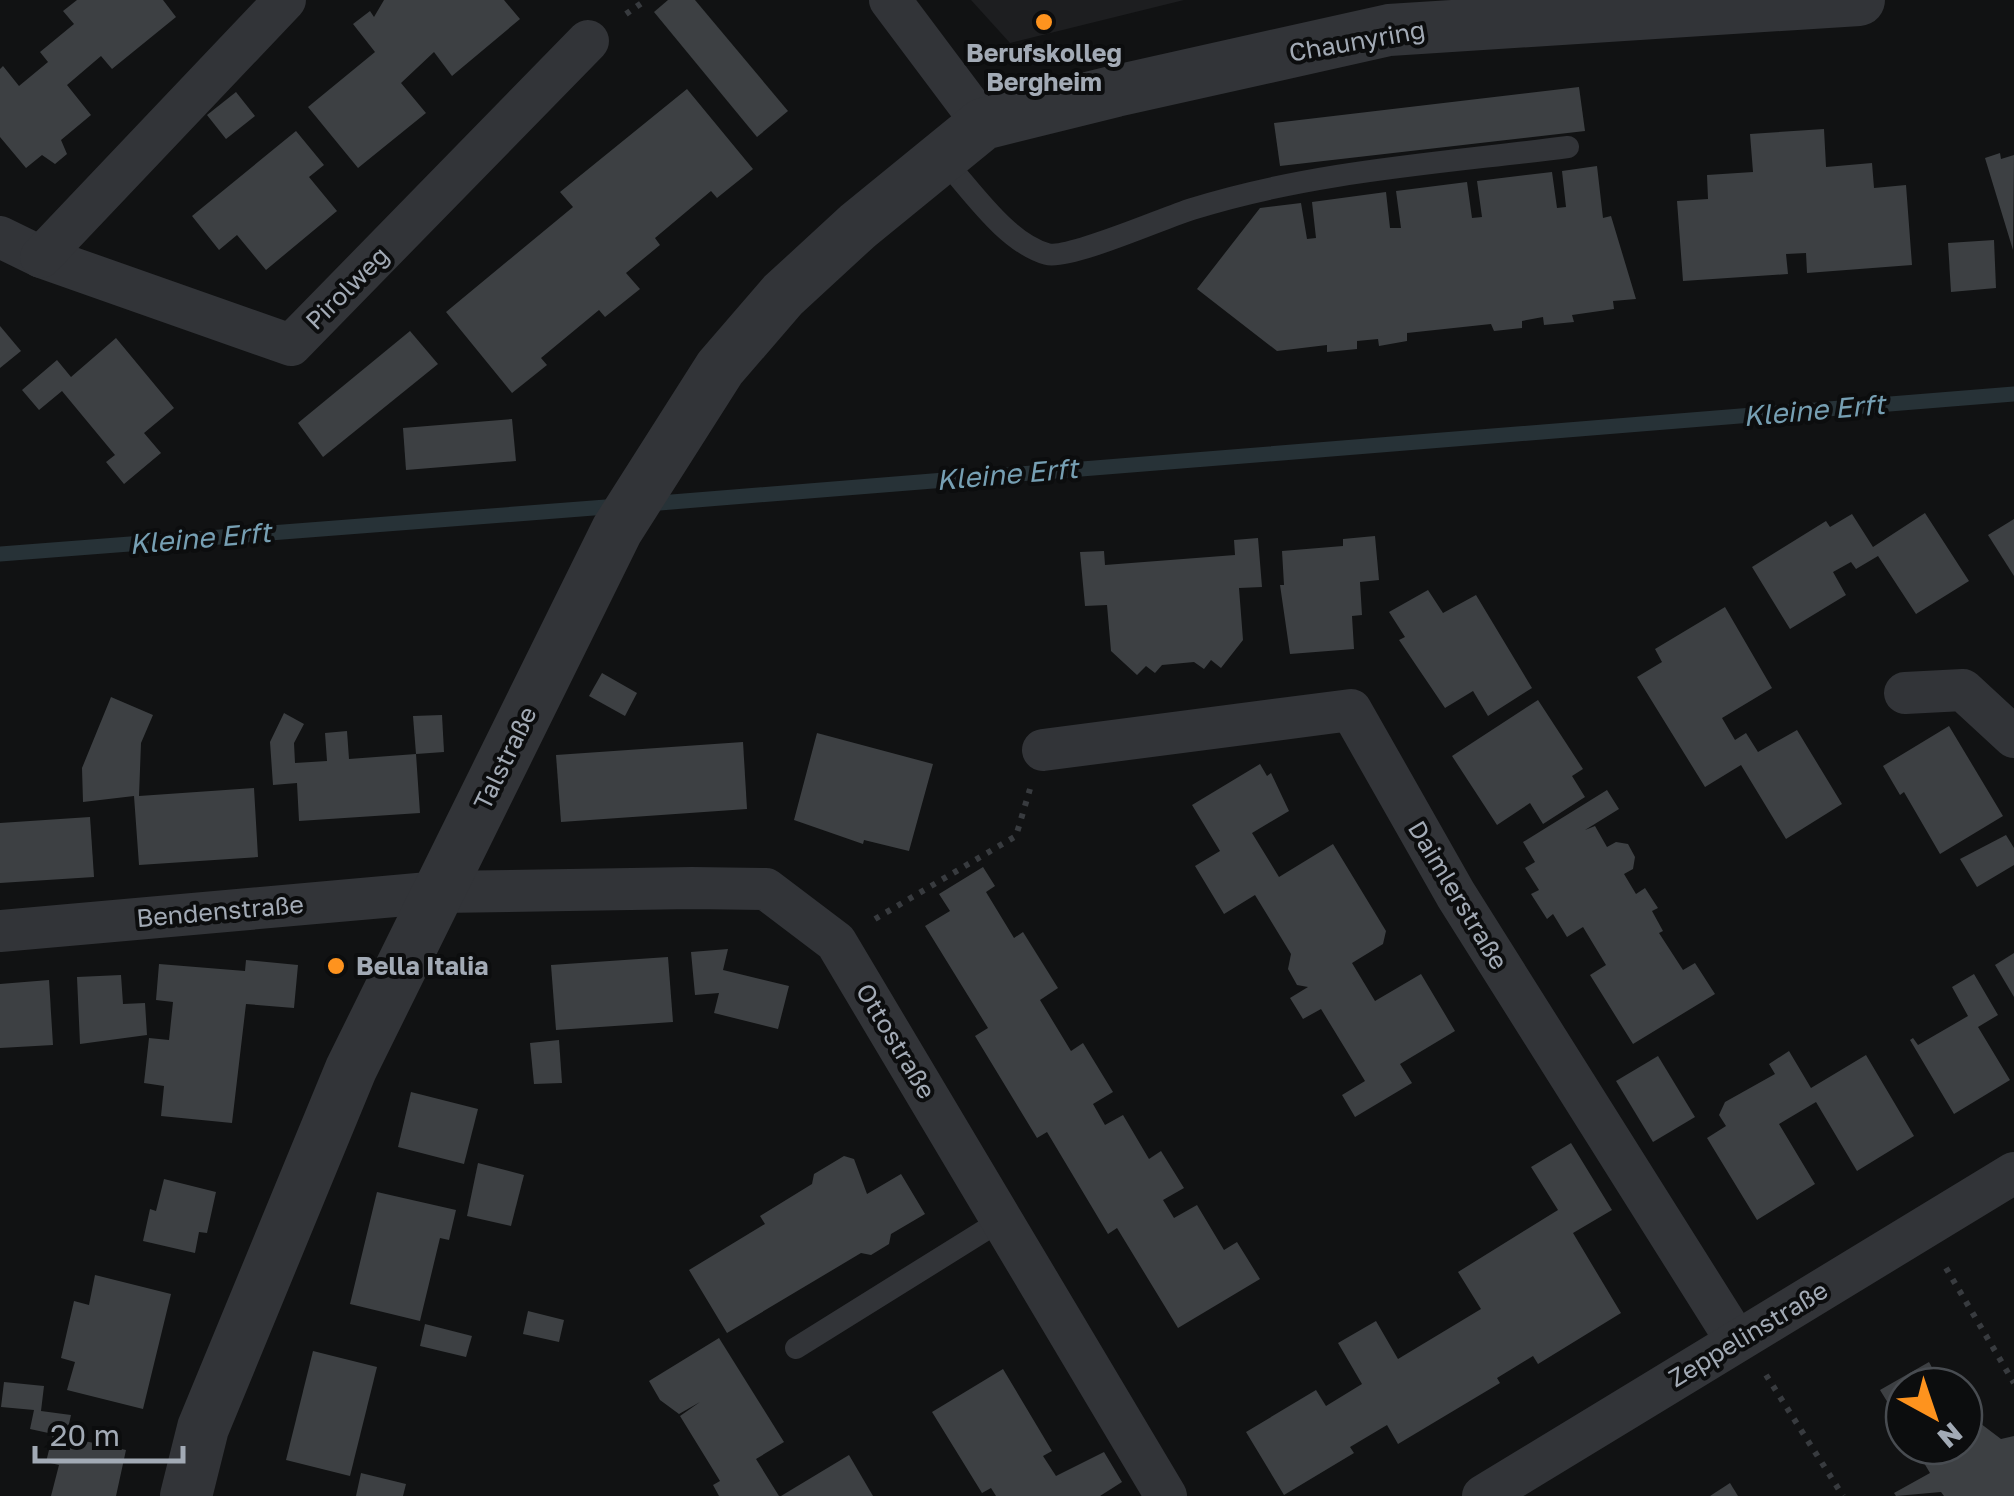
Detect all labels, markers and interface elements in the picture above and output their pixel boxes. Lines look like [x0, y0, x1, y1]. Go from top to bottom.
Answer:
marker: Berufskolleg Bergheim [1033, 11, 1055, 33]
street label: Chaunyring [1286, 13, 1427, 68]
place label: Berufskolleg Bergheim [966, 37, 1122, 97]
street label: Pirolweg [298, 239, 395, 336]
water label: Kleine Erft [1742, 387, 1889, 432]
water label: Kleine Erft [935, 451, 1082, 496]
water label: Kleine Erft [128, 515, 275, 560]
street label: Talstraße [466, 701, 543, 815]
street label: Daimlerstraße [1402, 815, 1515, 975]
street label: Bendenstraße [135, 888, 305, 933]
place label: Bella Italia [356, 950, 489, 981]
marker: Bella Italia [325, 955, 347, 977]
street label: Ottostraße [850, 977, 943, 1104]
street label: Zeppelinstraße [1663, 1274, 1833, 1393]
north arrow [1884, 1366, 1984, 1466]
scale bar [35, 1401, 182, 1463]
text: N [1932, 1416, 1969, 1455]
text: 20 m [50, 1417, 120, 1453]

